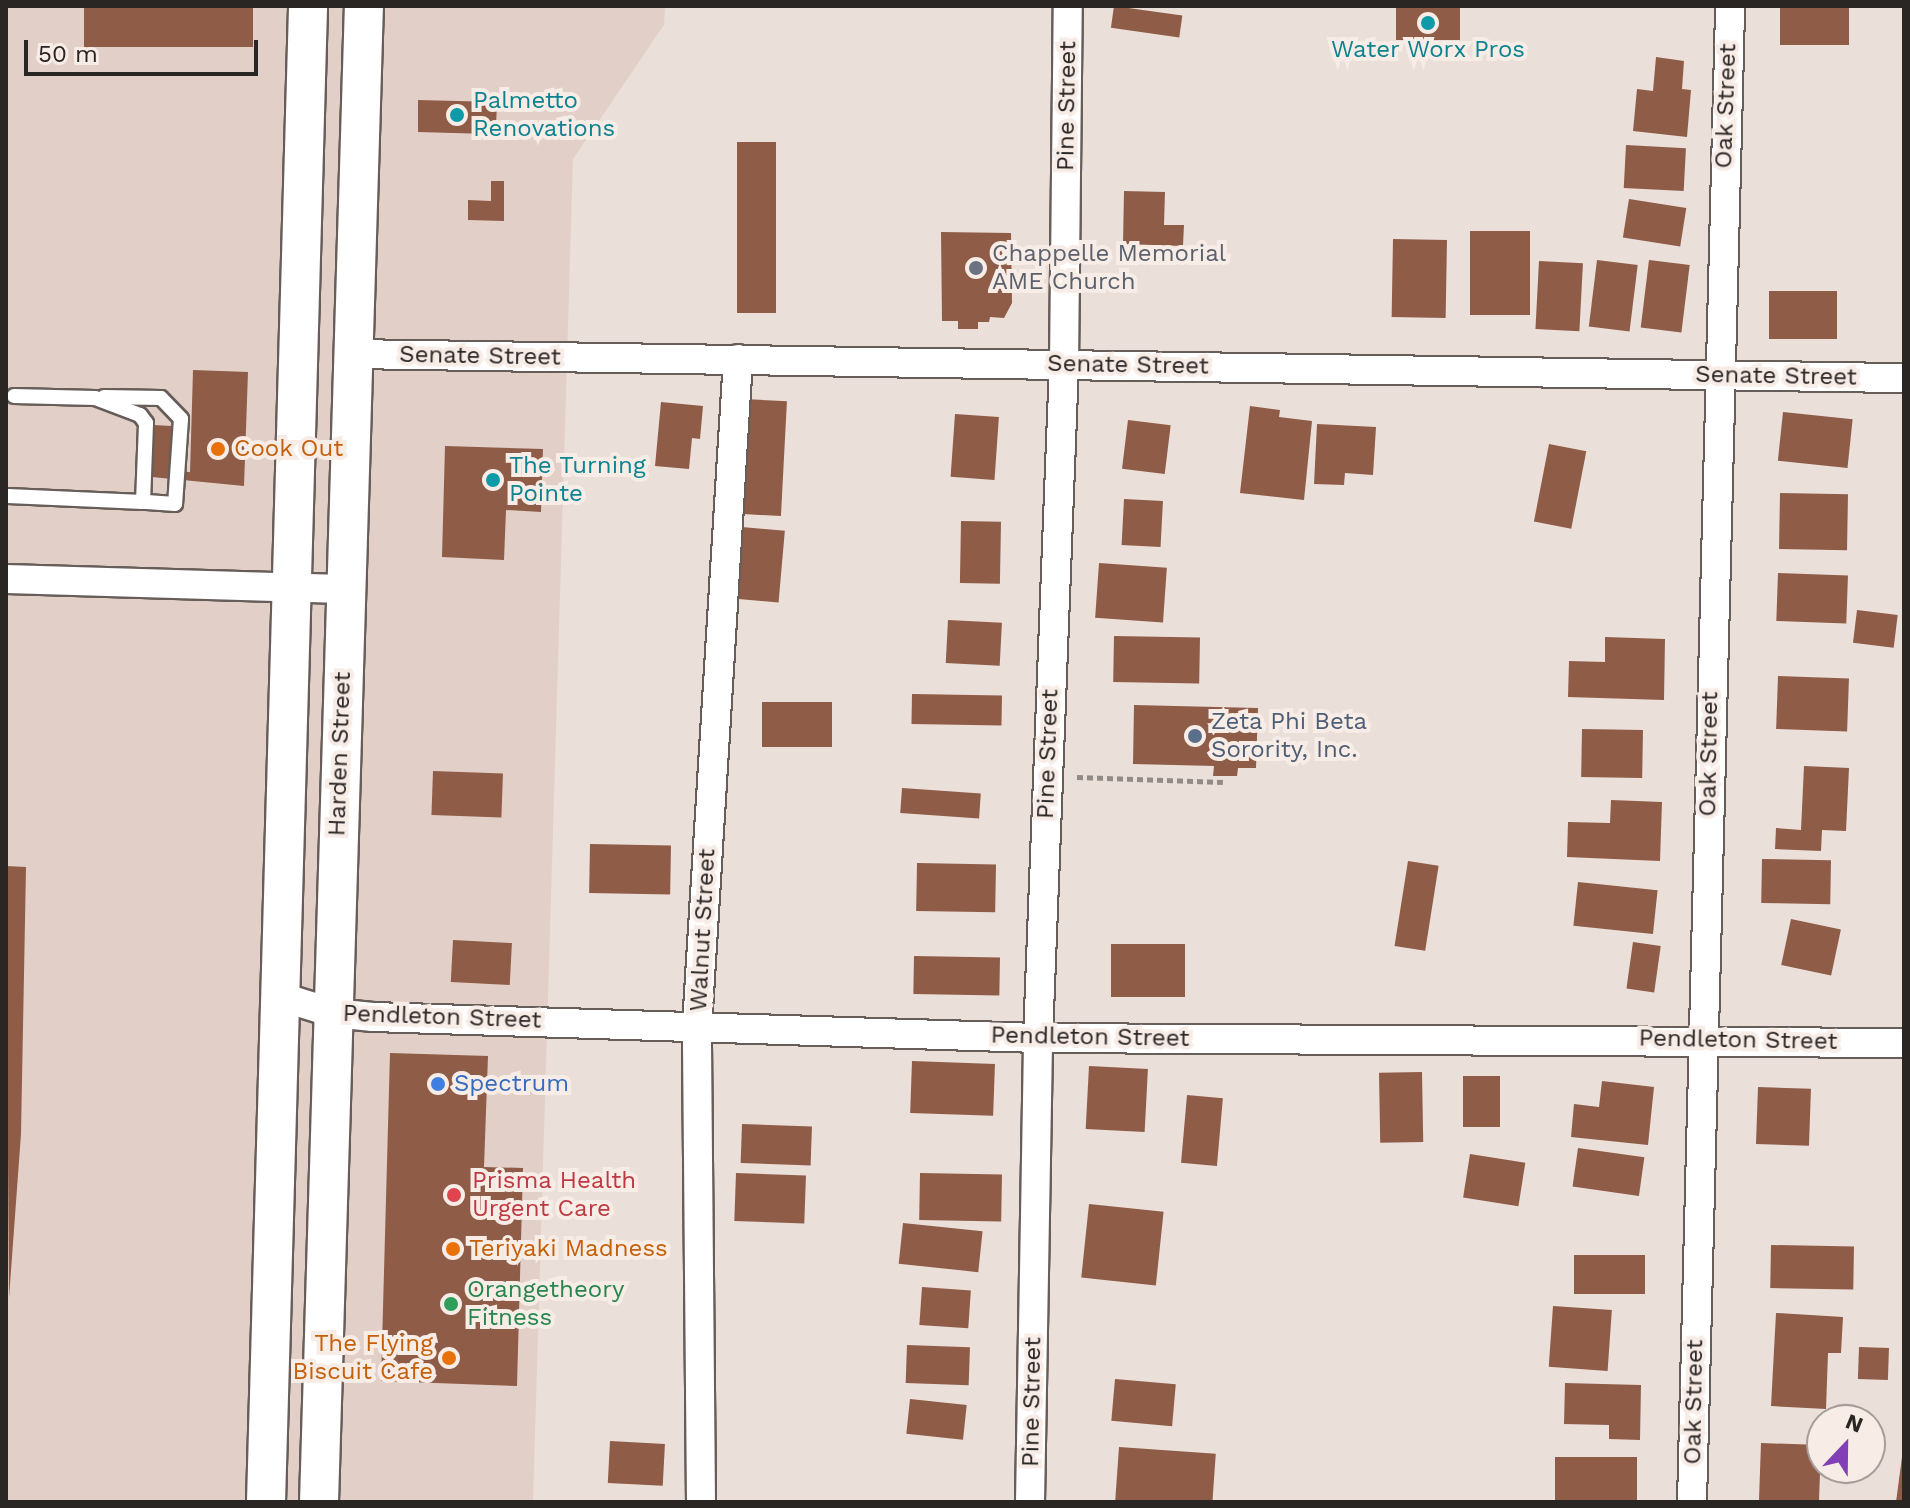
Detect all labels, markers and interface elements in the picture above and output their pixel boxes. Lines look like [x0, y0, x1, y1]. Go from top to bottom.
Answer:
marker: Water Worx Pros [1419, 14, 1437, 32]
scale bar [28, 24, 262, 74]
place label: Water Worx Pros [1330, 36, 1526, 64]
text: 50 m [38, 40, 98, 68]
street label: Pine Street [1051, 41, 1083, 171]
street label: Oak Street [1709, 43, 1743, 169]
place label: Palmetto Renovations [473, 87, 615, 143]
marker: Palmetto Renovations [448, 106, 466, 124]
place label: Chappelle Memorial AME Church [992, 240, 1226, 296]
marker: Chappelle Memorial AME Church [967, 259, 985, 277]
street label: Senate Street [399, 340, 561, 372]
street label: Senate Street [1047, 349, 1209, 381]
street label: Senate Street [1695, 360, 1857, 392]
place label: Cook Out [234, 435, 344, 463]
marker: Cook Out [209, 440, 227, 458]
place label: The Turning Pointe [509, 452, 646, 508]
marker: The Turning Pointe [484, 471, 502, 489]
street label: Harden Street [323, 671, 357, 837]
street label: Pine Street [1031, 688, 1065, 820]
street label: Oak Street [1694, 691, 1724, 817]
place label: Zeta Phi Beta Sorority, Inc. [1211, 708, 1368, 764]
marker: Zeta Phi Beta Sorority, Inc. [1186, 727, 1204, 745]
street label: Walnut Street [684, 848, 722, 1012]
street label: Pendleton Street [342, 999, 542, 1035]
street label: Pendleton Street [990, 1021, 1190, 1053]
street label: Pendleton Street [1638, 1024, 1838, 1056]
place label: Spectrum [454, 1070, 569, 1098]
marker: Spectrum [429, 1075, 447, 1093]
place label: Prisma Health Urgent Care [472, 1167, 637, 1223]
marker: Prisma Health Urgent Care [443, 1184, 465, 1206]
place label: Teriyaki Madness [469, 1235, 668, 1263]
marker: Teriyaki Madness [444, 1240, 462, 1258]
place label: Orangetheory Fitness [467, 1276, 624, 1332]
marker: Orangetheory Fitness [442, 1295, 460, 1313]
place label: The Flying Biscuit Cafe [293, 1330, 433, 1386]
street label: Pine Street [1016, 1337, 1048, 1467]
street label: Oak Street [1679, 1339, 1709, 1465]
marker: The Flying Biscuit Cafe [440, 1349, 458, 1367]
north arrow [1806, 1404, 1886, 1484]
text: N [1842, 1408, 1867, 1438]

